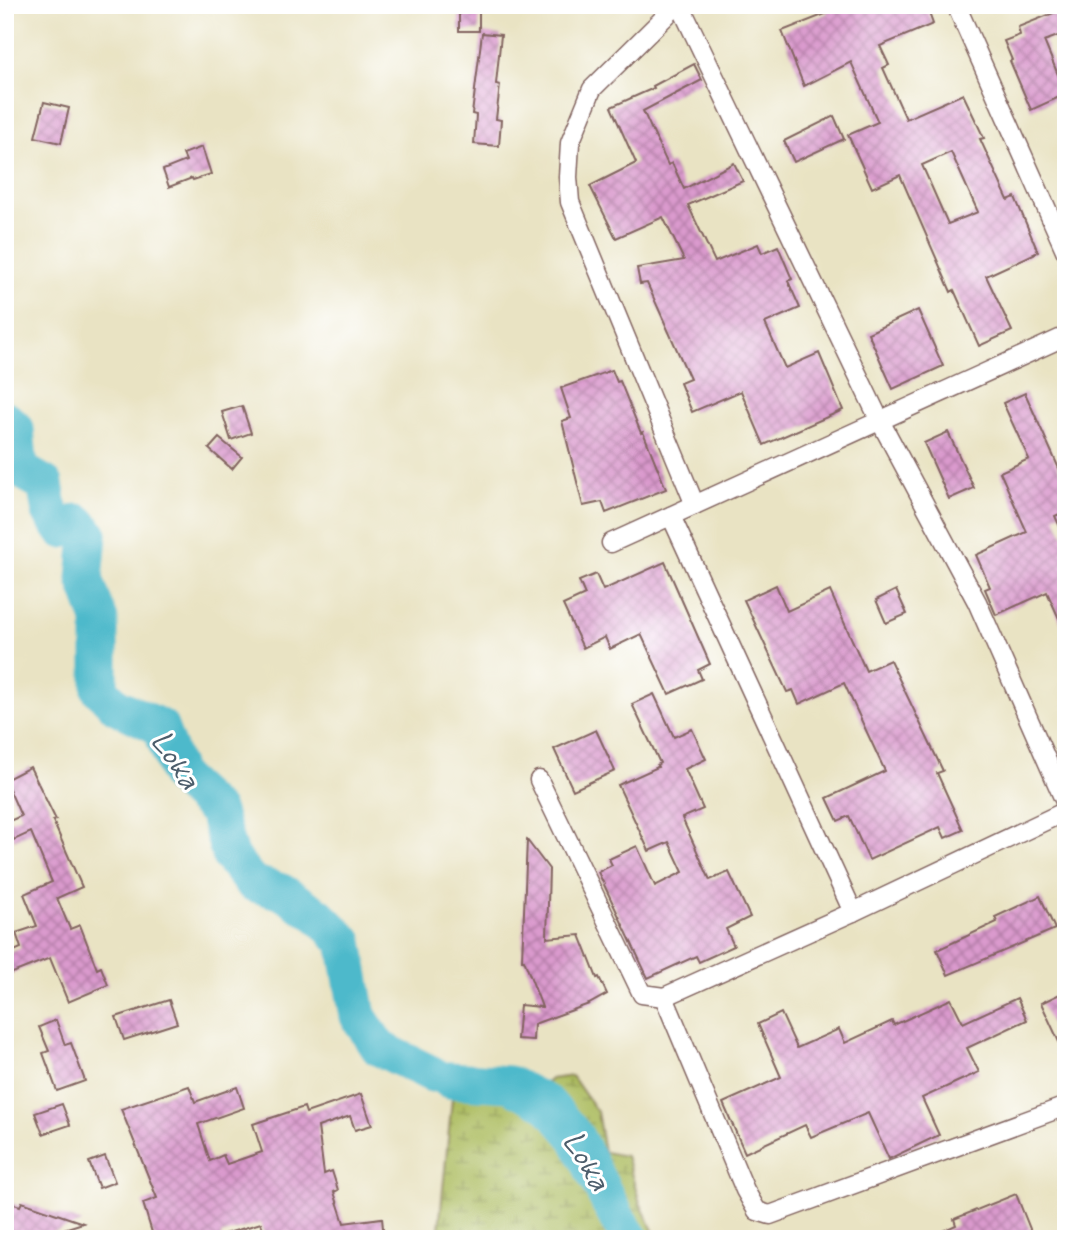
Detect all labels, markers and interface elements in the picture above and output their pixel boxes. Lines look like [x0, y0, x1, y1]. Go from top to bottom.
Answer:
water label: Loka [141, 724, 209, 798]
water label: Loka [553, 1125, 619, 1199]

